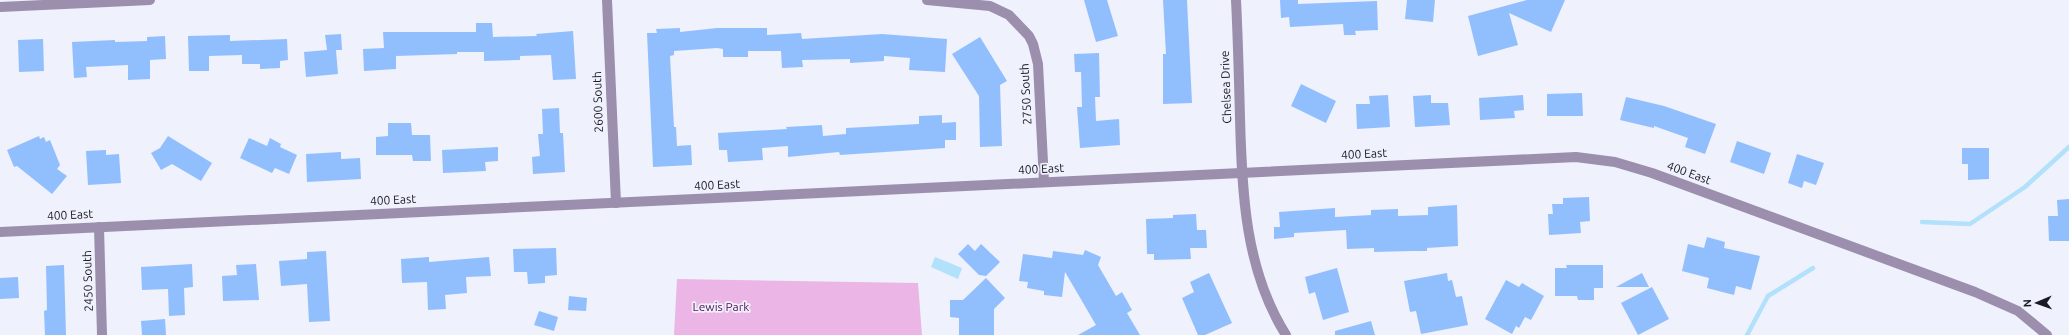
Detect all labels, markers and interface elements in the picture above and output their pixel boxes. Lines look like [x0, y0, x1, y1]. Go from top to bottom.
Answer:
street label: Chelsea Drive [1218, 50, 1233, 124]
street label: 2750 South [1017, 63, 1034, 125]
street label: 2600 South [590, 71, 605, 133]
street label: 400 East [1341, 146, 1387, 161]
street label: 400 East [1665, 159, 1713, 187]
street label: 400 East [1018, 161, 1064, 176]
street label: 400 East [694, 177, 740, 192]
street label: 400 East [370, 192, 416, 207]
street label: 400 East [47, 207, 93, 222]
street label: 2450 South [80, 250, 95, 312]
north arrow [2017, 283, 2057, 323]
text: N [2021, 299, 2033, 308]
park label: Lewis Park [693, 300, 749, 313]

